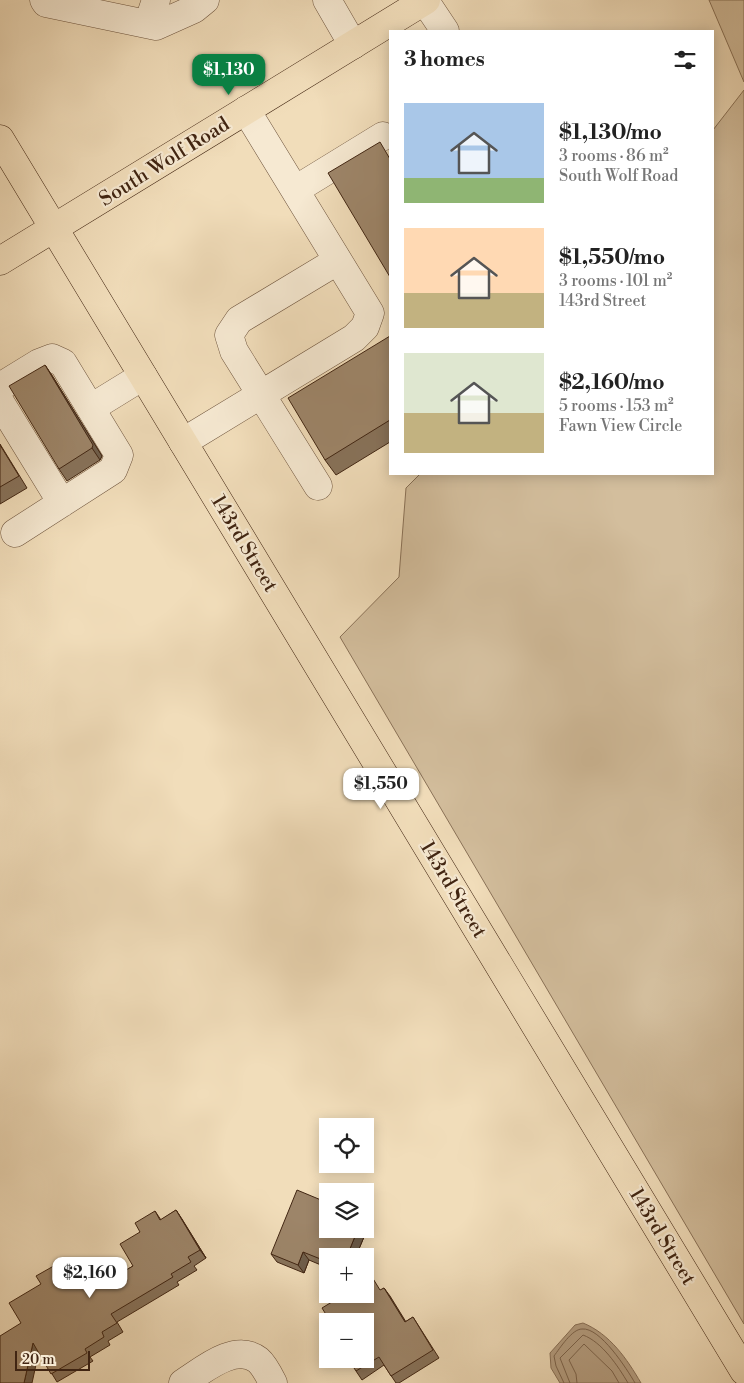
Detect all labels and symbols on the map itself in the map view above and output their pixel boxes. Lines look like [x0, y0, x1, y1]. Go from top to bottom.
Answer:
pin: $1,130 [188, 54, 270, 96]
street label: South Wolf Road [95, 112, 235, 212]
street label: 143rd Street [205, 491, 283, 597]
pin: $1,550 [340, 768, 422, 810]
street label: 143rd Street [414, 837, 492, 943]
street label: 143rd Street [623, 1184, 701, 1290]
pin: $2,160 [49, 1256, 131, 1299]
scale bar [15, 1348, 90, 1371]

